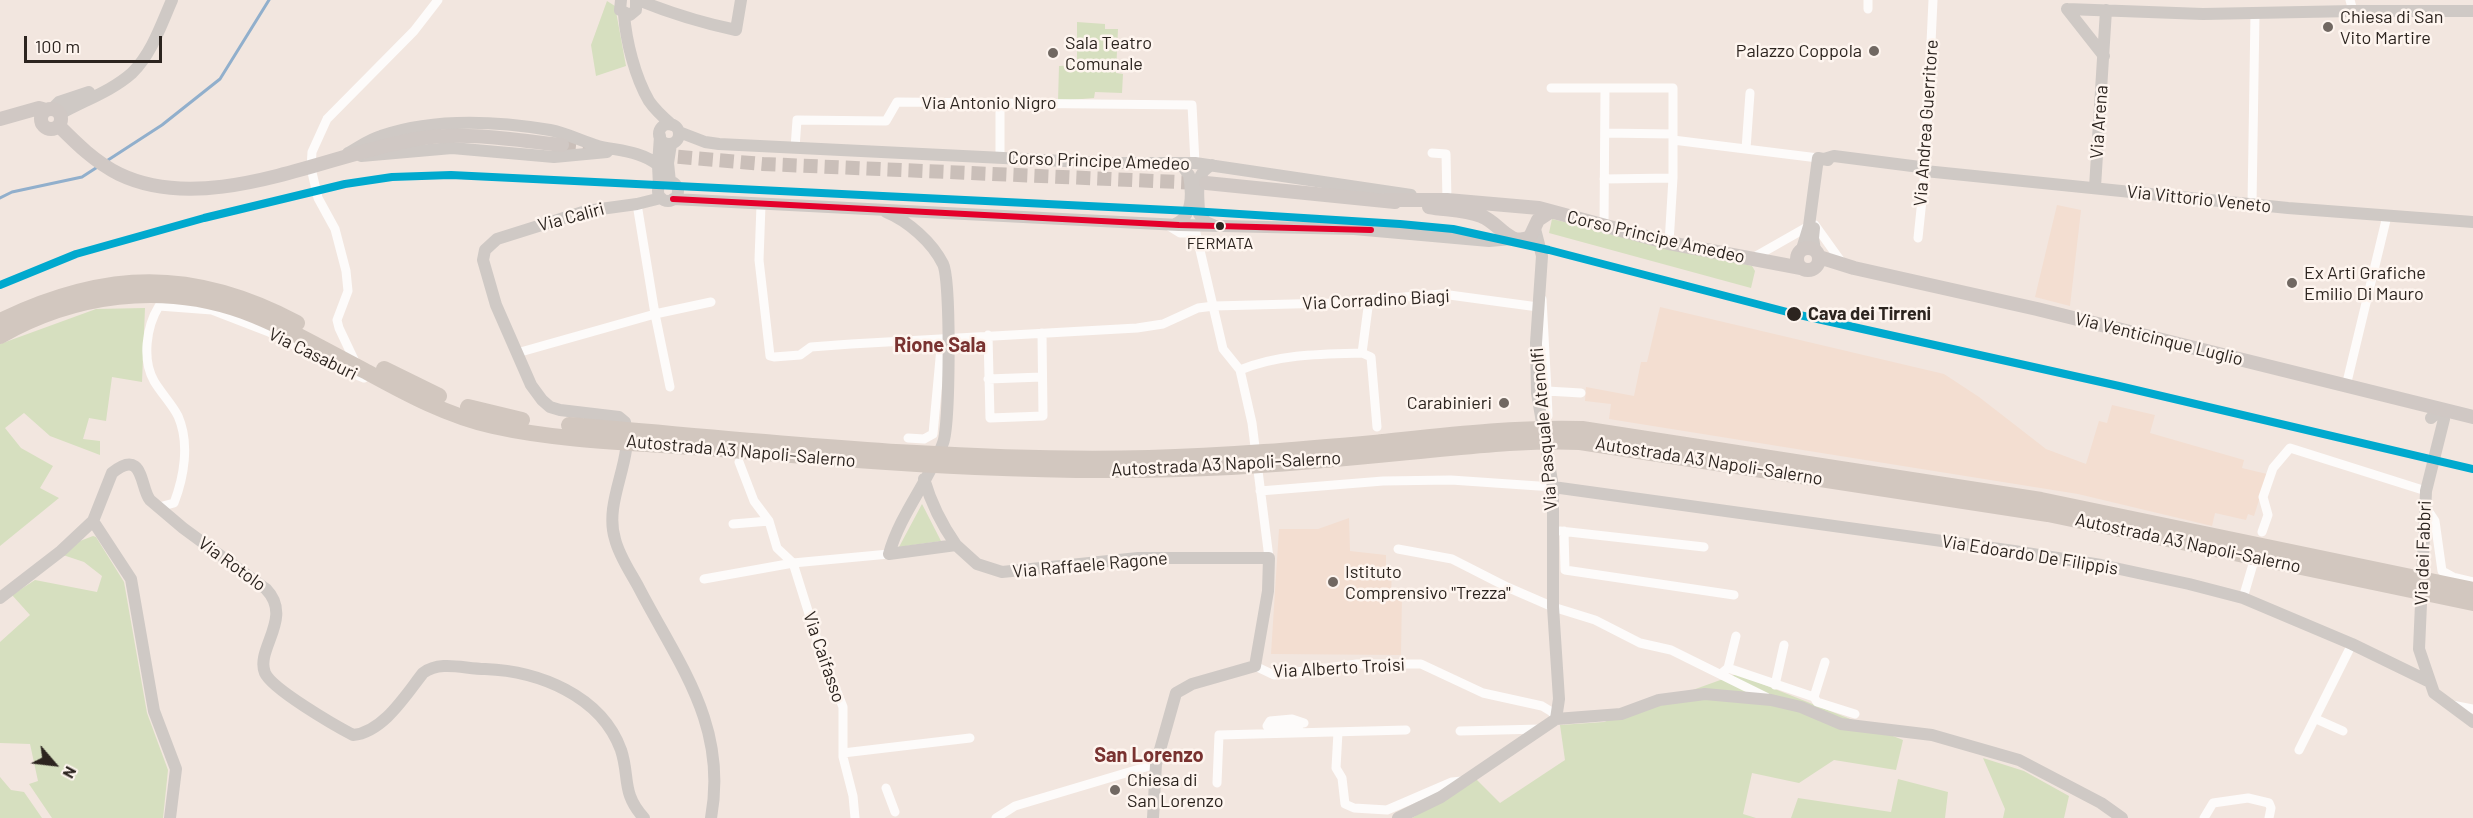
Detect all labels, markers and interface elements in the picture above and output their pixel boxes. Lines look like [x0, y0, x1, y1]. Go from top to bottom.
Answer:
place label: Chiesa di San Vito Martire [2340, 6, 2443, 48]
marker: Chiesa di San Vito Martire [2321, 20, 2335, 34]
scale bar [27, 24, 165, 62]
place label: Sala Teatro Comunale [1065, 32, 1152, 74]
text: 100 m [35, 35, 80, 57]
street label: Via Andrea Guerritore [1909, 39, 1943, 207]
place label: Palazzo Coppola [1736, 40, 1862, 62]
marker: Palazzo Coppola [1867, 44, 1881, 58]
marker: Sala Teatro Comunale [1046, 46, 1060, 60]
street label: Via Arena [2086, 84, 2112, 160]
street label: Via Antonio Nigro [921, 92, 1057, 114]
street label: Corso Principe Amedeo [1008, 147, 1190, 175]
street label: Via Vittorio Veneto [2126, 181, 2272, 217]
street label: Via Caliri [535, 198, 607, 236]
street label: Corso Principe Amedeo [1565, 206, 1747, 268]
marker: FERMATA [1214, 220, 1226, 232]
place label: FERMATA [1187, 234, 1253, 254]
place label: Ex Arti Grafiche Emilio Di Mauro [2304, 262, 2426, 304]
marker: Ex Arti Grafiche Emilio Di Mauro [2285, 276, 2299, 290]
street label: Via Corradino Biagi [1302, 285, 1450, 315]
place label: Cava dei Tirreni [1808, 303, 1931, 325]
marker: Cava dei Tirreni [1785, 305, 1803, 323]
street label: Via Venticinque Luglio [2073, 308, 2245, 370]
street label: Via Casaburi [265, 323, 361, 385]
district label: Rione Sala [894, 333, 986, 357]
street label: Via Pasquale Atenolfi [1526, 347, 1562, 511]
place label: Carabinieri [1407, 392, 1492, 414]
marker: Carabinieri [1497, 396, 1511, 410]
street label: Autostrada A3 Napoli-Salerno [625, 430, 857, 472]
street label: Autostrada A3 Napoli-Salerno [1594, 432, 1824, 490]
street label: Autostrada A3 Napoli-Salerno [1111, 447, 1341, 481]
street label: Via dei Fabbri [2410, 500, 2436, 606]
street label: Autostrada A3 Napoli-Salerno [2073, 509, 2303, 577]
street label: Via Edoardo De Filippis [1940, 530, 2120, 580]
street label: Via Rotolo [194, 532, 270, 596]
street label: Via Raffaele Ragone [1012, 547, 1168, 583]
place label: Istituto Comprensivo "Trezza" [1345, 561, 1511, 604]
marker: Istituto Comprensivo "Trezza" [1326, 575, 1340, 589]
street label: Via Caifasso [798, 609, 850, 705]
street label: Via Alberto Troisi [1272, 654, 1406, 682]
north arrow [24, 734, 84, 794]
district label: San Lorenzo [1094, 743, 1204, 767]
text: N [59, 764, 81, 782]
place label: Chiesa di San Lorenzo [1127, 769, 1224, 812]
marker: Chiesa di San Lorenzo [1108, 783, 1122, 797]

